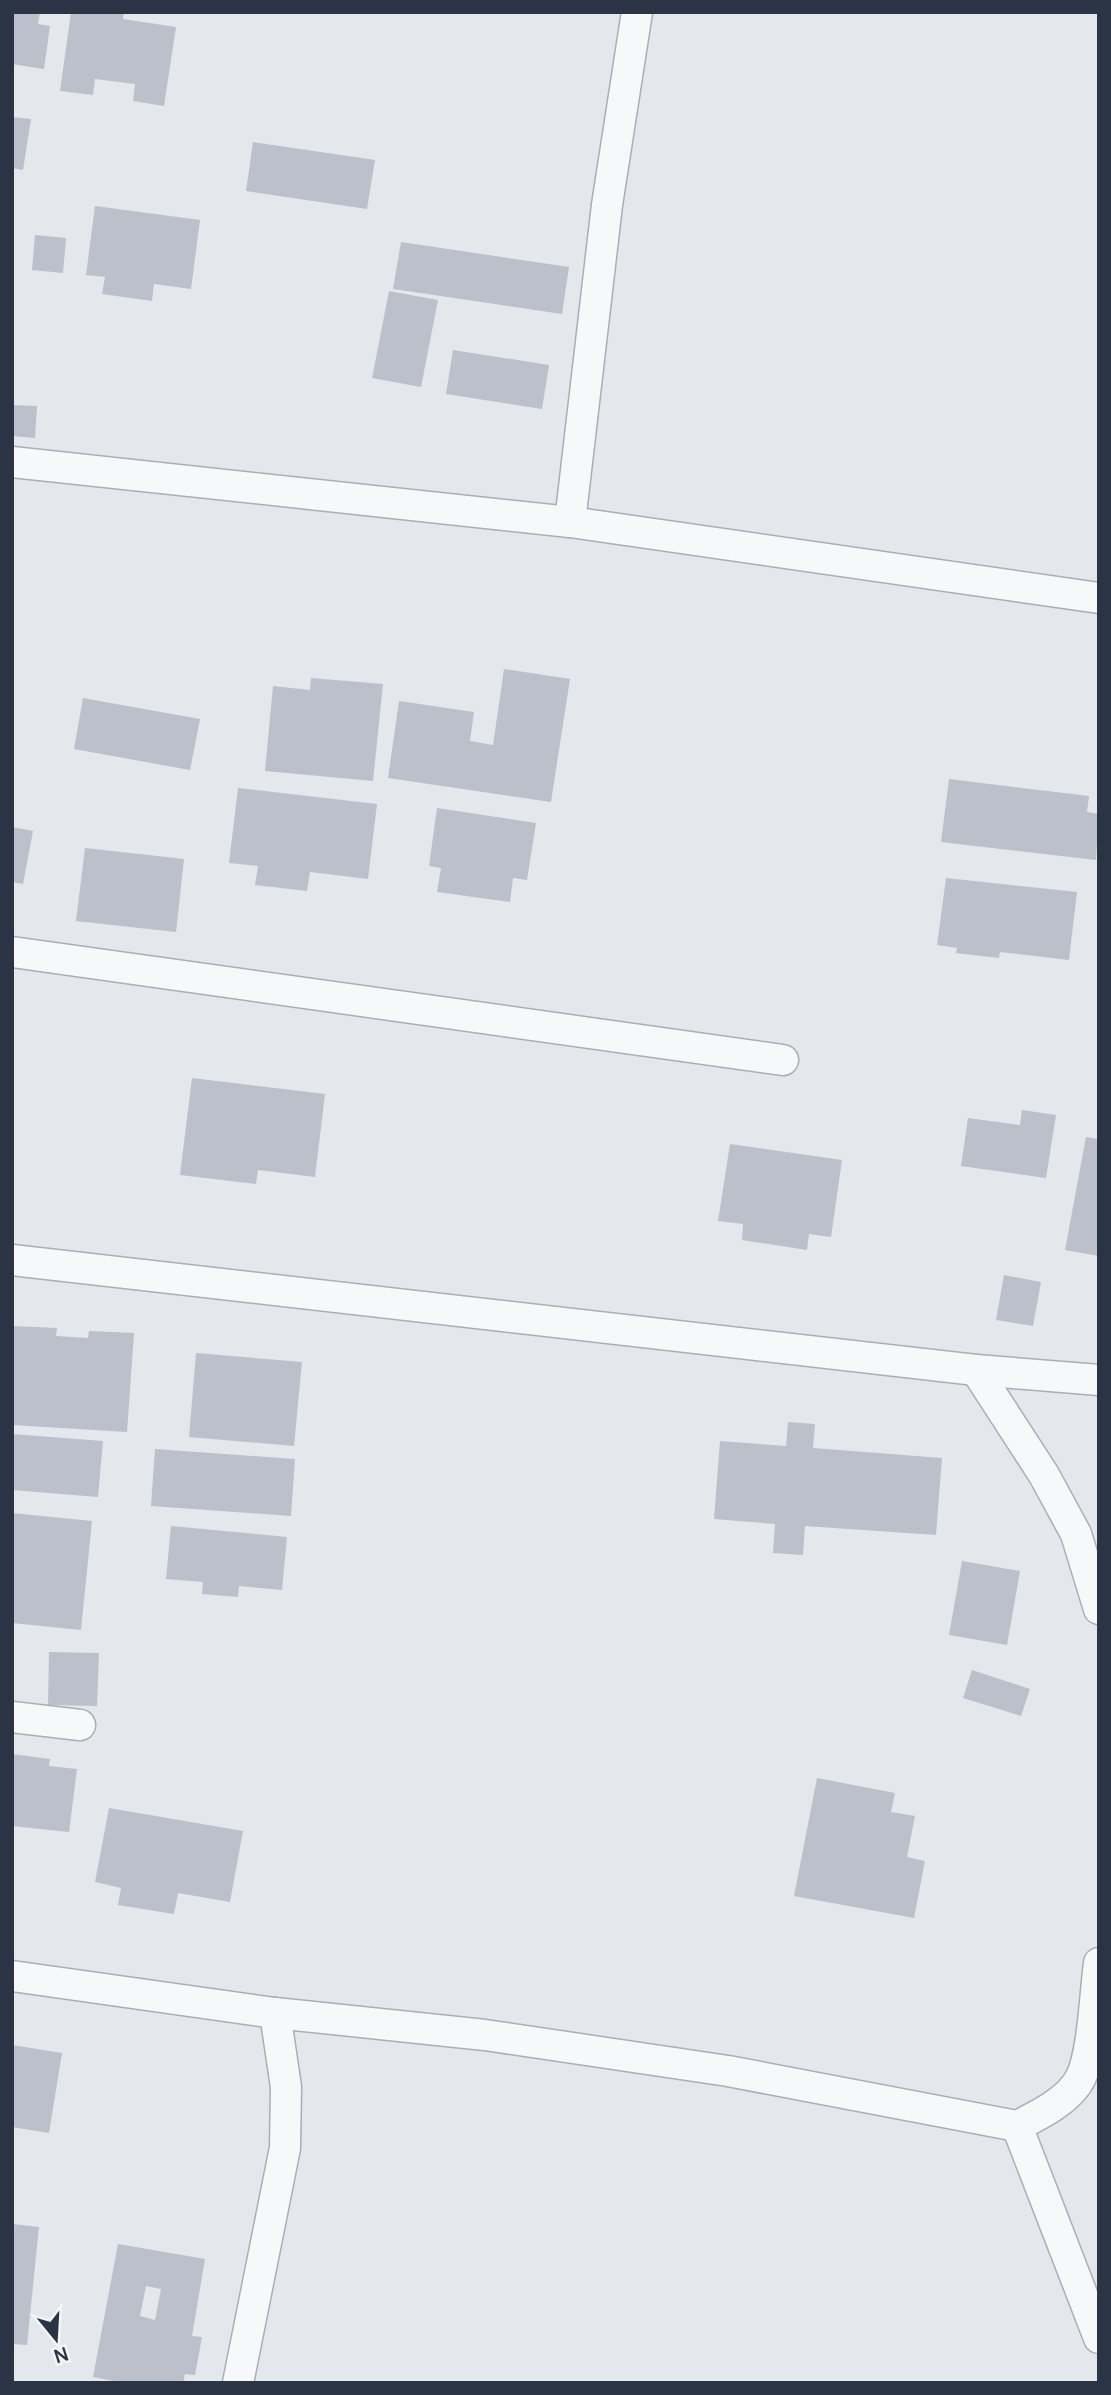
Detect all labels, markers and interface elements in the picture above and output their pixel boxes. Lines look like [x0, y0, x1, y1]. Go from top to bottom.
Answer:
north arrow [21, 2304, 91, 2374]
text: N [51, 2341, 72, 2370]

